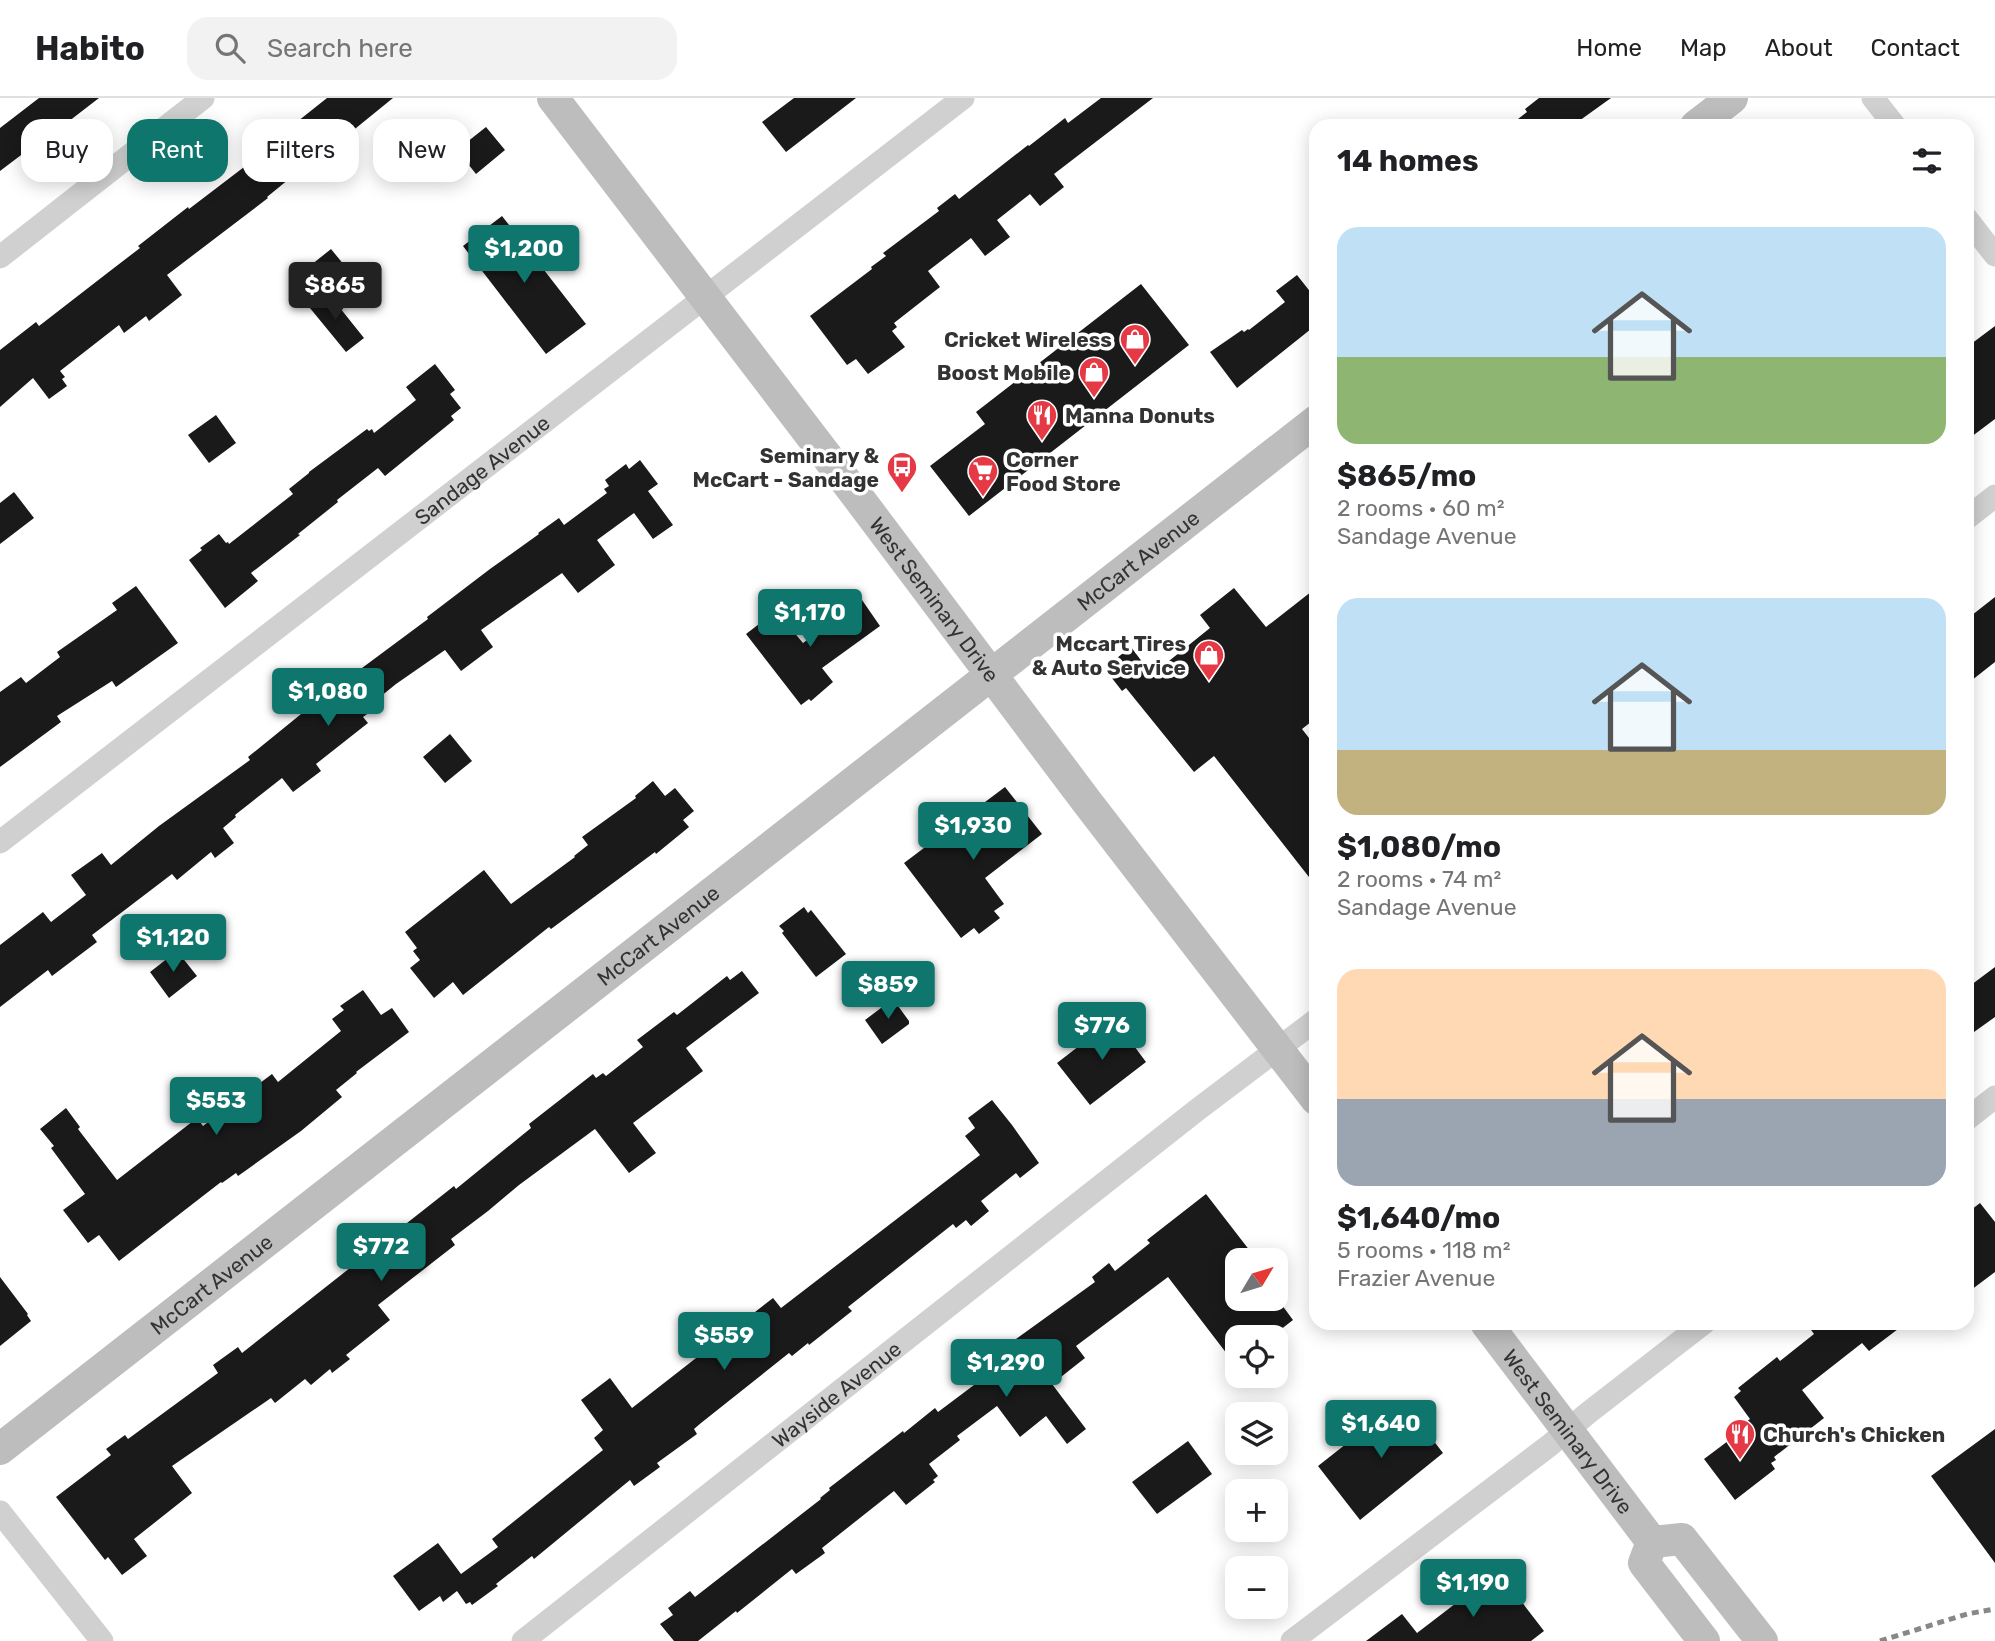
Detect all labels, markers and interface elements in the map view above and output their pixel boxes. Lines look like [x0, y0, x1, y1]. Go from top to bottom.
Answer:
search box [187, 17, 677, 80]
text: Habito [35, 29, 145, 68]
icon: search [211, 29, 249, 67]
text: Search here [267, 33, 413, 64]
text: Home [1576, 34, 1642, 62]
text: Map [1680, 34, 1727, 62]
text: About [1765, 34, 1833, 62]
text: Contact [1871, 34, 1960, 62]
chip: Buy [21, 119, 113, 182]
chip: Rent [127, 119, 228, 182]
chip: Filters [242, 119, 359, 182]
chip: New [373, 119, 470, 182]
icon: filters [1908, 142, 1946, 180]
text: 14 homes [1337, 143, 1479, 179]
pin: $1,200 [467, 226, 581, 285]
text: $1,200 [484, 234, 564, 262]
pin: $865 [294, 262, 376, 322]
text: $865 [305, 271, 365, 299]
icon: home [1579, 273, 1705, 399]
shop icon: Cricket Wireless [1118, 322, 1152, 366]
place label: Cricket Wireless [944, 327, 1112, 352]
shop icon: Boost Mobile [1077, 355, 1111, 399]
place label: Boost Mobile [937, 360, 1071, 385]
restaurant icon: Manna Donuts [1025, 398, 1059, 442]
place label: Manna Donuts [1065, 403, 1215, 428]
street label: Sandage Avenue [409, 410, 554, 530]
place label: Seminary & McCart - Sandage [693, 443, 879, 492]
place label: Corner Food Store [1006, 447, 1121, 496]
bus stop icon: Seminary & McCart - Sandage [885, 450, 919, 494]
supermarket icon: Corner Food Store [966, 454, 1000, 498]
text: $865/mo [1337, 458, 1476, 494]
text: 2 rooms · 60 m² [1337, 494, 1505, 522]
street label: McCart Avenue [1072, 505, 1204, 616]
street label: West Seminary Drive [865, 512, 1005, 687]
text: Sandage Avenue [1337, 522, 1517, 550]
pin: $1,170 [753, 589, 867, 649]
text: $1,170 [774, 598, 846, 626]
place label: Mccart Tires & Auto Service [1032, 631, 1186, 680]
shop icon: Mccart Tires & Auto Service [1192, 638, 1226, 682]
icon: home [1579, 644, 1705, 770]
pin: $1,080 [271, 668, 385, 728]
text: $1,080 [288, 677, 368, 705]
pin: $1,930 [916, 802, 1030, 862]
text: $1,930 [934, 811, 1012, 839]
text: $1,080/mo [1337, 829, 1501, 865]
text: 2 rooms · 74 m² [1337, 865, 1501, 893]
street label: McCart Avenue [592, 879, 724, 990]
text: Sandage Avenue [1337, 893, 1517, 921]
pin: $1,120 [116, 914, 230, 974]
text: $1,120 [136, 923, 210, 951]
pin: $859 [847, 962, 929, 1021]
text: $859 [858, 970, 918, 998]
pin: $776 [1061, 1002, 1143, 1062]
text: $776 [1074, 1011, 1130, 1039]
icon: home [1579, 1015, 1705, 1141]
pin: $553 [175, 1077, 257, 1137]
text: $553 [186, 1086, 246, 1114]
text: $1,640/mo [1337, 1200, 1500, 1236]
pin: $772 [340, 1224, 422, 1283]
street label: McCart Avenue [145, 1229, 277, 1340]
text: $772 [353, 1232, 409, 1260]
text: 5 rooms · 118 m² [1337, 1236, 1511, 1264]
north arrow [1225, 1248, 1288, 1311]
map controls [1225, 1248, 1288, 1619]
text: Frazier Avenue [1337, 1264, 1495, 1292]
pin: $559 [683, 1312, 765, 1372]
text: $559 [694, 1321, 754, 1349]
button: locate [1225, 1325, 1288, 1388]
street label: Wayside Avenue [767, 1336, 906, 1453]
pin: $1,290 [949, 1340, 1063, 1399]
street label: West Seminary Drive [1498, 1344, 1638, 1519]
text: $1,290 [967, 1348, 1045, 1376]
pin: $1,640 [1324, 1400, 1438, 1460]
button: layers [1225, 1402, 1288, 1465]
text: $1,640 [1341, 1409, 1421, 1437]
restaurant icon: Church's Chicken [1723, 1417, 1757, 1461]
place label: Church's Chicken [1763, 1422, 1945, 1447]
button: + [1225, 1479, 1288, 1542]
button: − [1225, 1556, 1288, 1619]
pin: $1,190 [1416, 1560, 1530, 1619]
text: $1,190 [1436, 1568, 1510, 1596]

